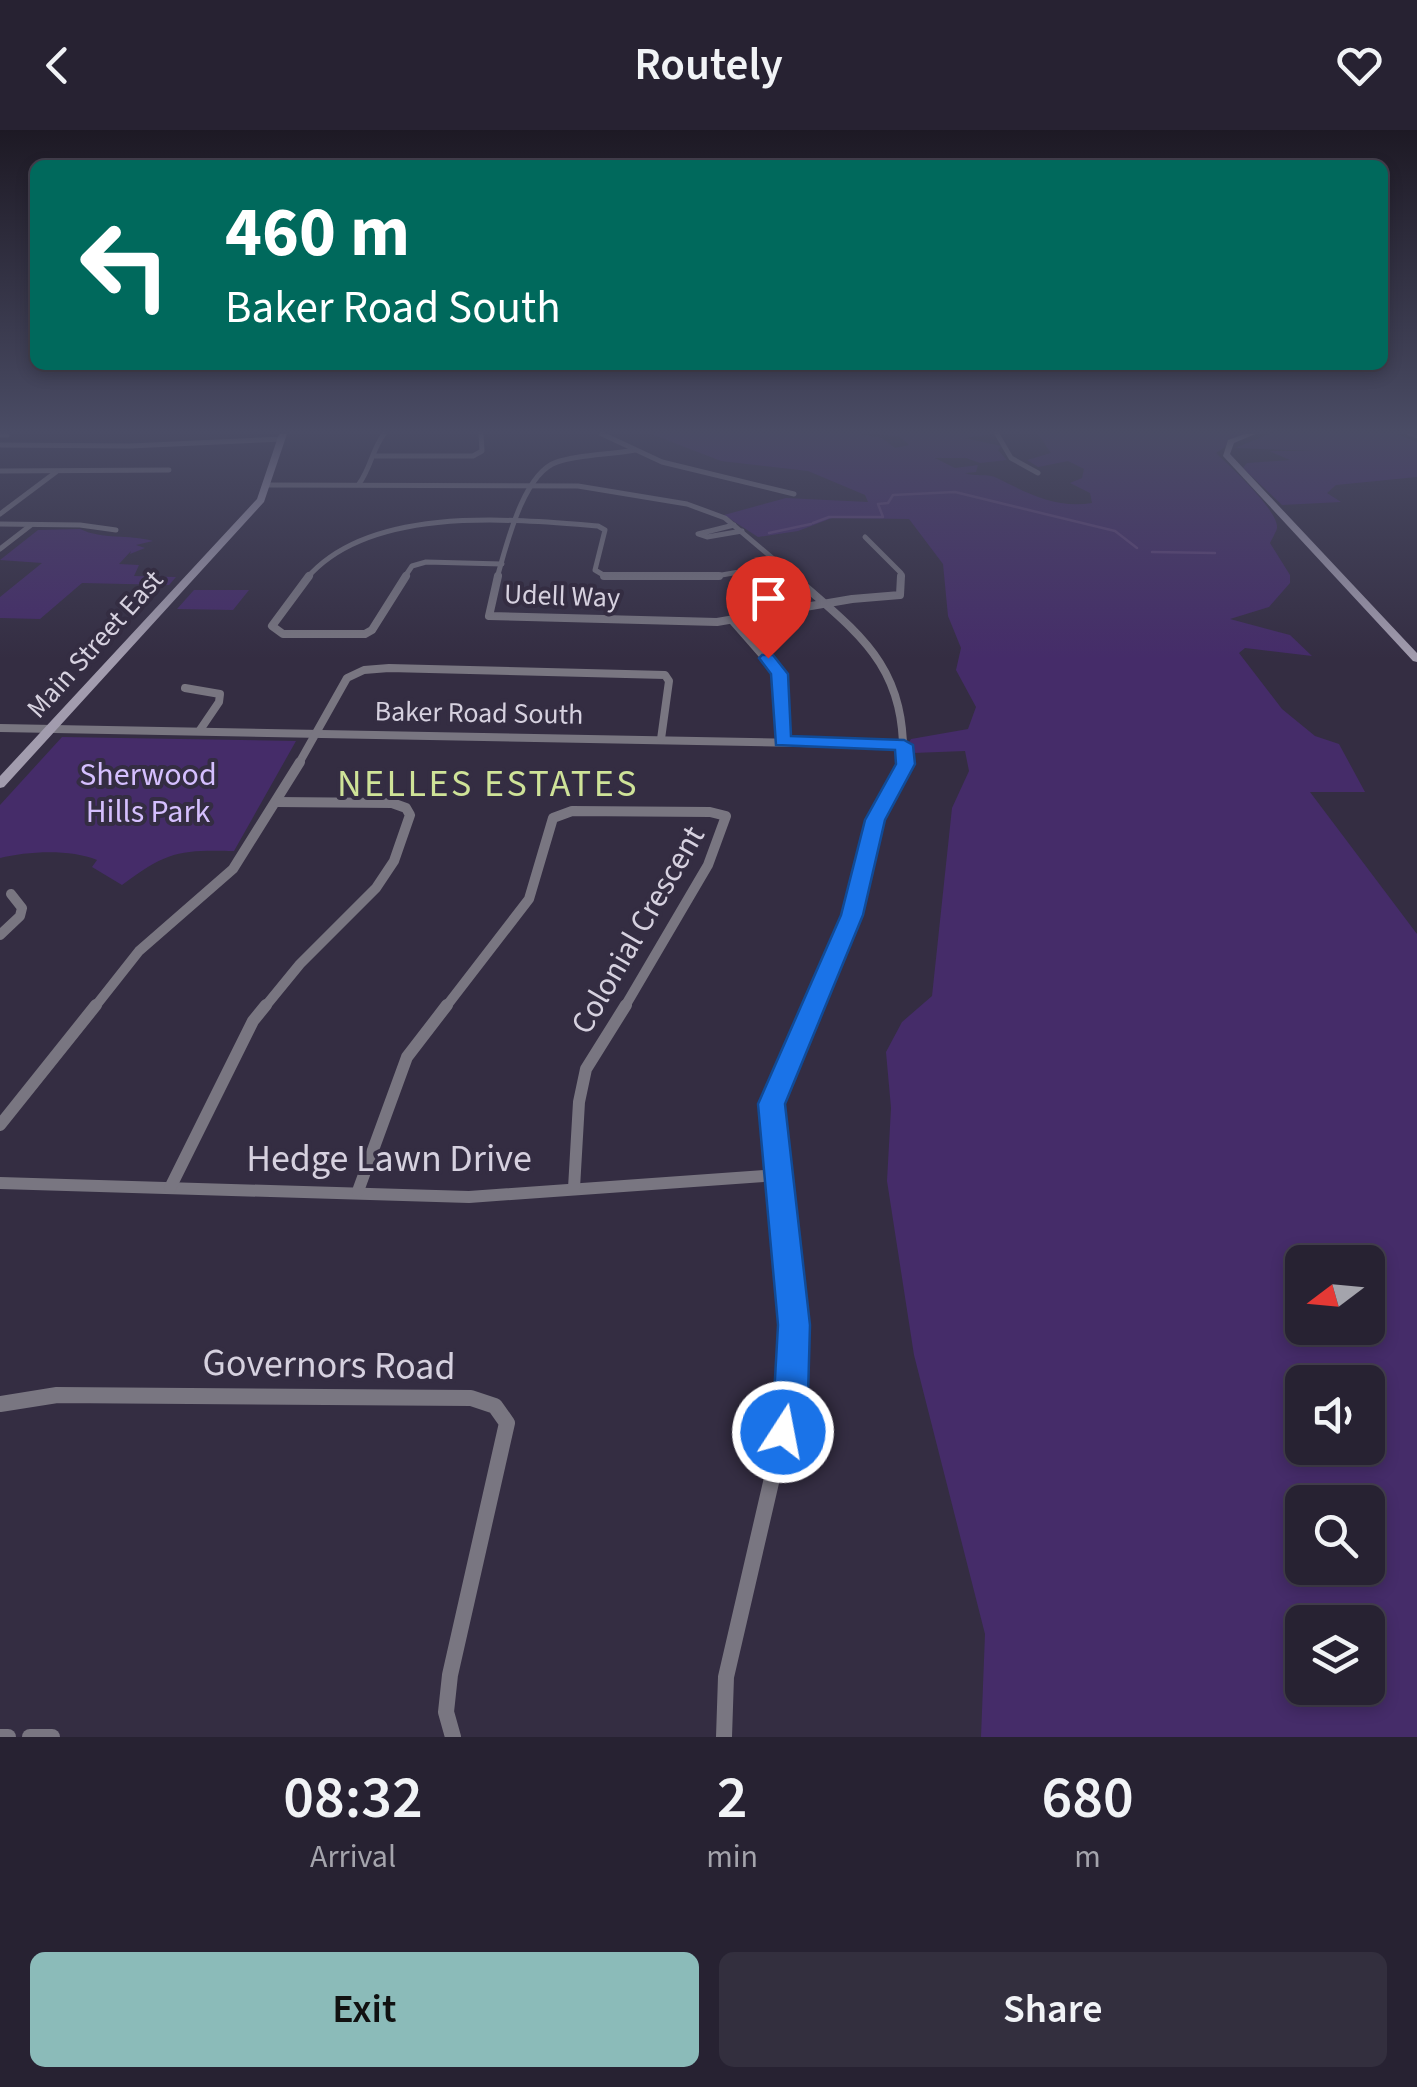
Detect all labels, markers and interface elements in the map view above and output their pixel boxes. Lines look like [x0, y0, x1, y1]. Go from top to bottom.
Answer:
text: Routely [634, 33, 783, 97]
icon: back [30, 38, 85, 93]
icon: heart [1332, 38, 1387, 93]
text: 460 m [225, 183, 410, 283]
icon: left [60, 200, 190, 330]
text: Baker Road South [225, 276, 561, 340]
pin [726, 556, 811, 659]
street label: Main Street East [17, 561, 173, 727]
icon: arrive [741, 571, 796, 626]
street label: Udell Way [503, 574, 621, 618]
street label: Baker Road South [374, 691, 584, 735]
park label: Sherwood Hills Park [79, 752, 217, 835]
district label: NELLES ESTATES [337, 757, 639, 811]
street label: Colonial Crescent [560, 817, 716, 1043]
street label: Hedge Lawn Drive [246, 1132, 532, 1186]
north arrow [1285, 1245, 1385, 1345]
map controls [1285, 1245, 1385, 1705]
street label: Governors Road [202, 1336, 456, 1394]
button: sound [1285, 1365, 1385, 1465]
position arrow [731, 1380, 835, 1484]
button: search [1285, 1485, 1385, 1585]
button: layers [1285, 1605, 1385, 1705]
text: 08:32 [283, 1756, 423, 1841]
text: 2 [717, 1756, 748, 1841]
text: 680 [1041, 1756, 1134, 1841]
text: Arrival [310, 1834, 396, 1880]
text: min [706, 1834, 758, 1880]
text: m [1074, 1834, 1101, 1880]
button: Exit [30, 1952, 699, 2067]
button: Share [719, 1952, 1387, 2067]

